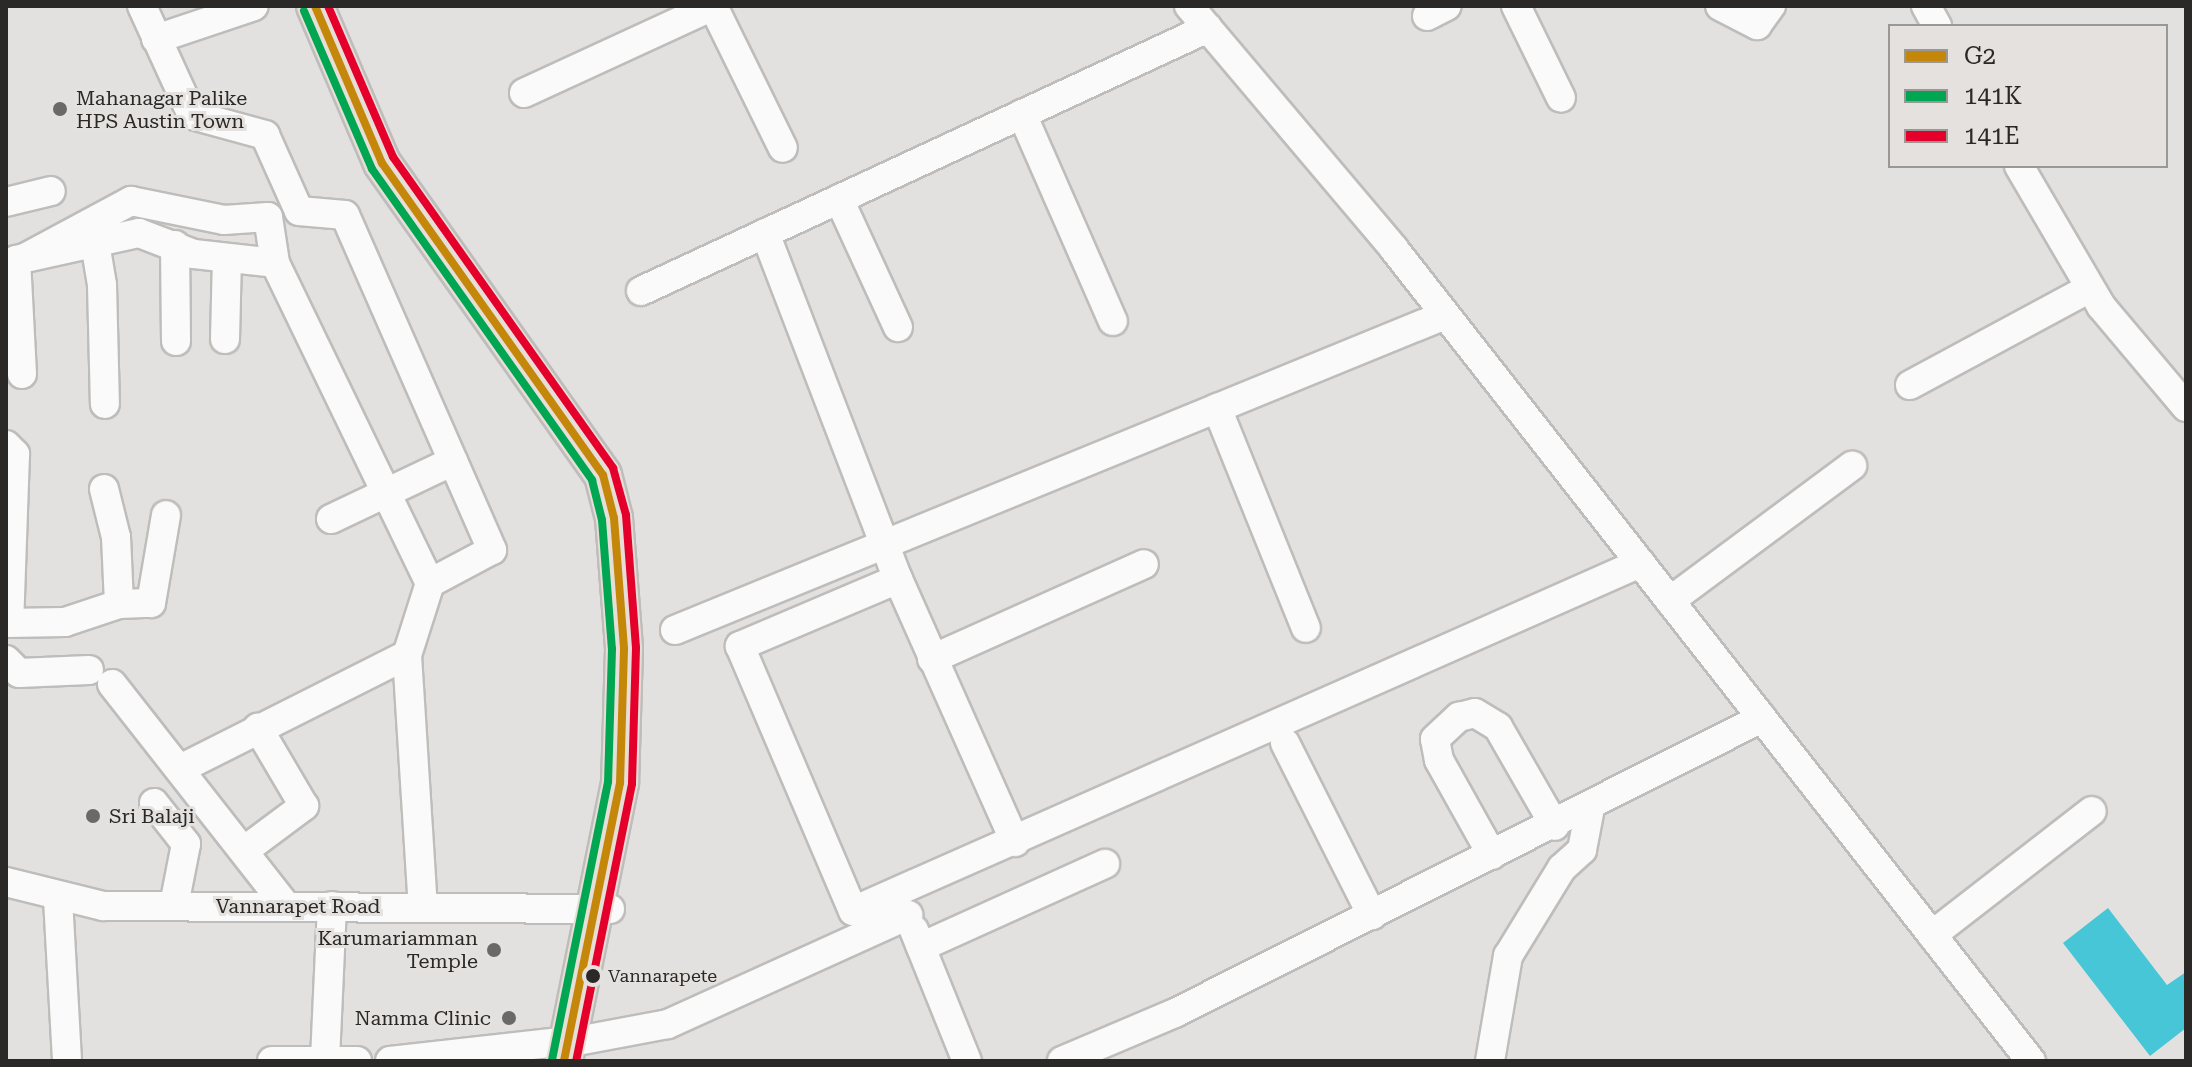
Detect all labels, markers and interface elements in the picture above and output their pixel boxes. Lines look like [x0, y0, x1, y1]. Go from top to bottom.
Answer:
legend [1888, 24, 2168, 168]
text: G2 [1964, 42, 1996, 70]
text: 141K [1964, 82, 2022, 110]
place label: Mahanagar Palike HPS Austin Town [76, 86, 247, 133]
marker: Mahanagar Palike HPS Austin Town [51, 100, 69, 118]
text: 141E [1964, 122, 2020, 150]
place label: Sri Balaji [109, 804, 195, 828]
marker: Sri Balaji [84, 807, 102, 825]
street label: Vannarapet Road [216, 894, 380, 918]
place label: Karumariamman Temple [317, 926, 478, 973]
marker: Karumariamman Temple [485, 941, 503, 959]
place label: Vannarapete [608, 965, 717, 987]
marker: Vannarapete [585, 968, 601, 984]
place label: Namma Clinic [355, 1006, 491, 1030]
marker: Namma Clinic [498, 1007, 520, 1029]

